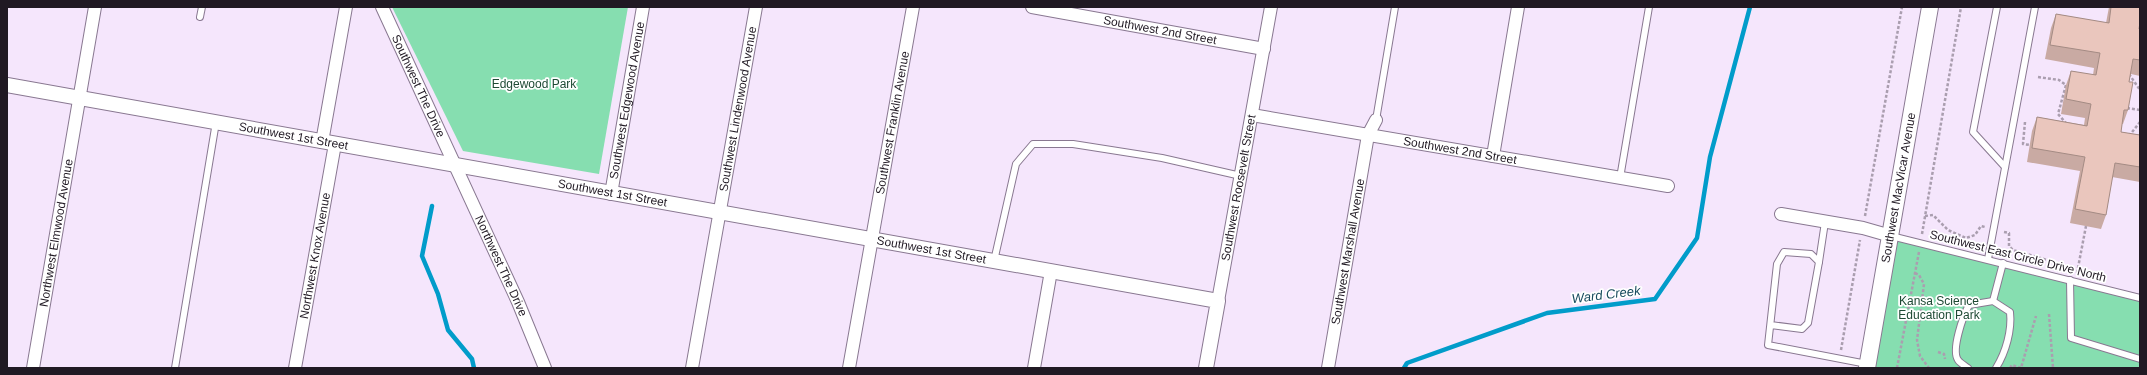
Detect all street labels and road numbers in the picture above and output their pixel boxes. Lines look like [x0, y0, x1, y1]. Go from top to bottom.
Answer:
street label: Southwest 2nd Street [1102, 13, 1218, 47]
street label: Southwest Edgewood Avenue [607, 20, 647, 180]
street label: Southwest Lindenwood Avenue [716, 25, 759, 193]
street label: Southwest The Drive [389, 33, 448, 140]
street label: Southwest Franklin Avenue [873, 50, 912, 196]
street label: Southwest MacVicar Avenue [1878, 111, 1919, 264]
street label: Southwest Roosevelt Street [1218, 113, 1259, 262]
street label: Southwest 1st Street [238, 119, 350, 153]
street label: Southwest 2nd Street [1402, 134, 1518, 167]
street label: Northwest Elmwood Avenue [37, 158, 76, 308]
street label: Southwest 1st Street [557, 176, 669, 210]
street label: Southwest Marshall Avenue [1329, 177, 1367, 326]
street label: Northwest Knox Avenue [297, 191, 333, 320]
street label: Northwest The Drive [472, 213, 530, 319]
street label: Southwest East Circle Drive North [1928, 227, 2108, 285]
street label: Southwest 1st Street [876, 233, 988, 267]

